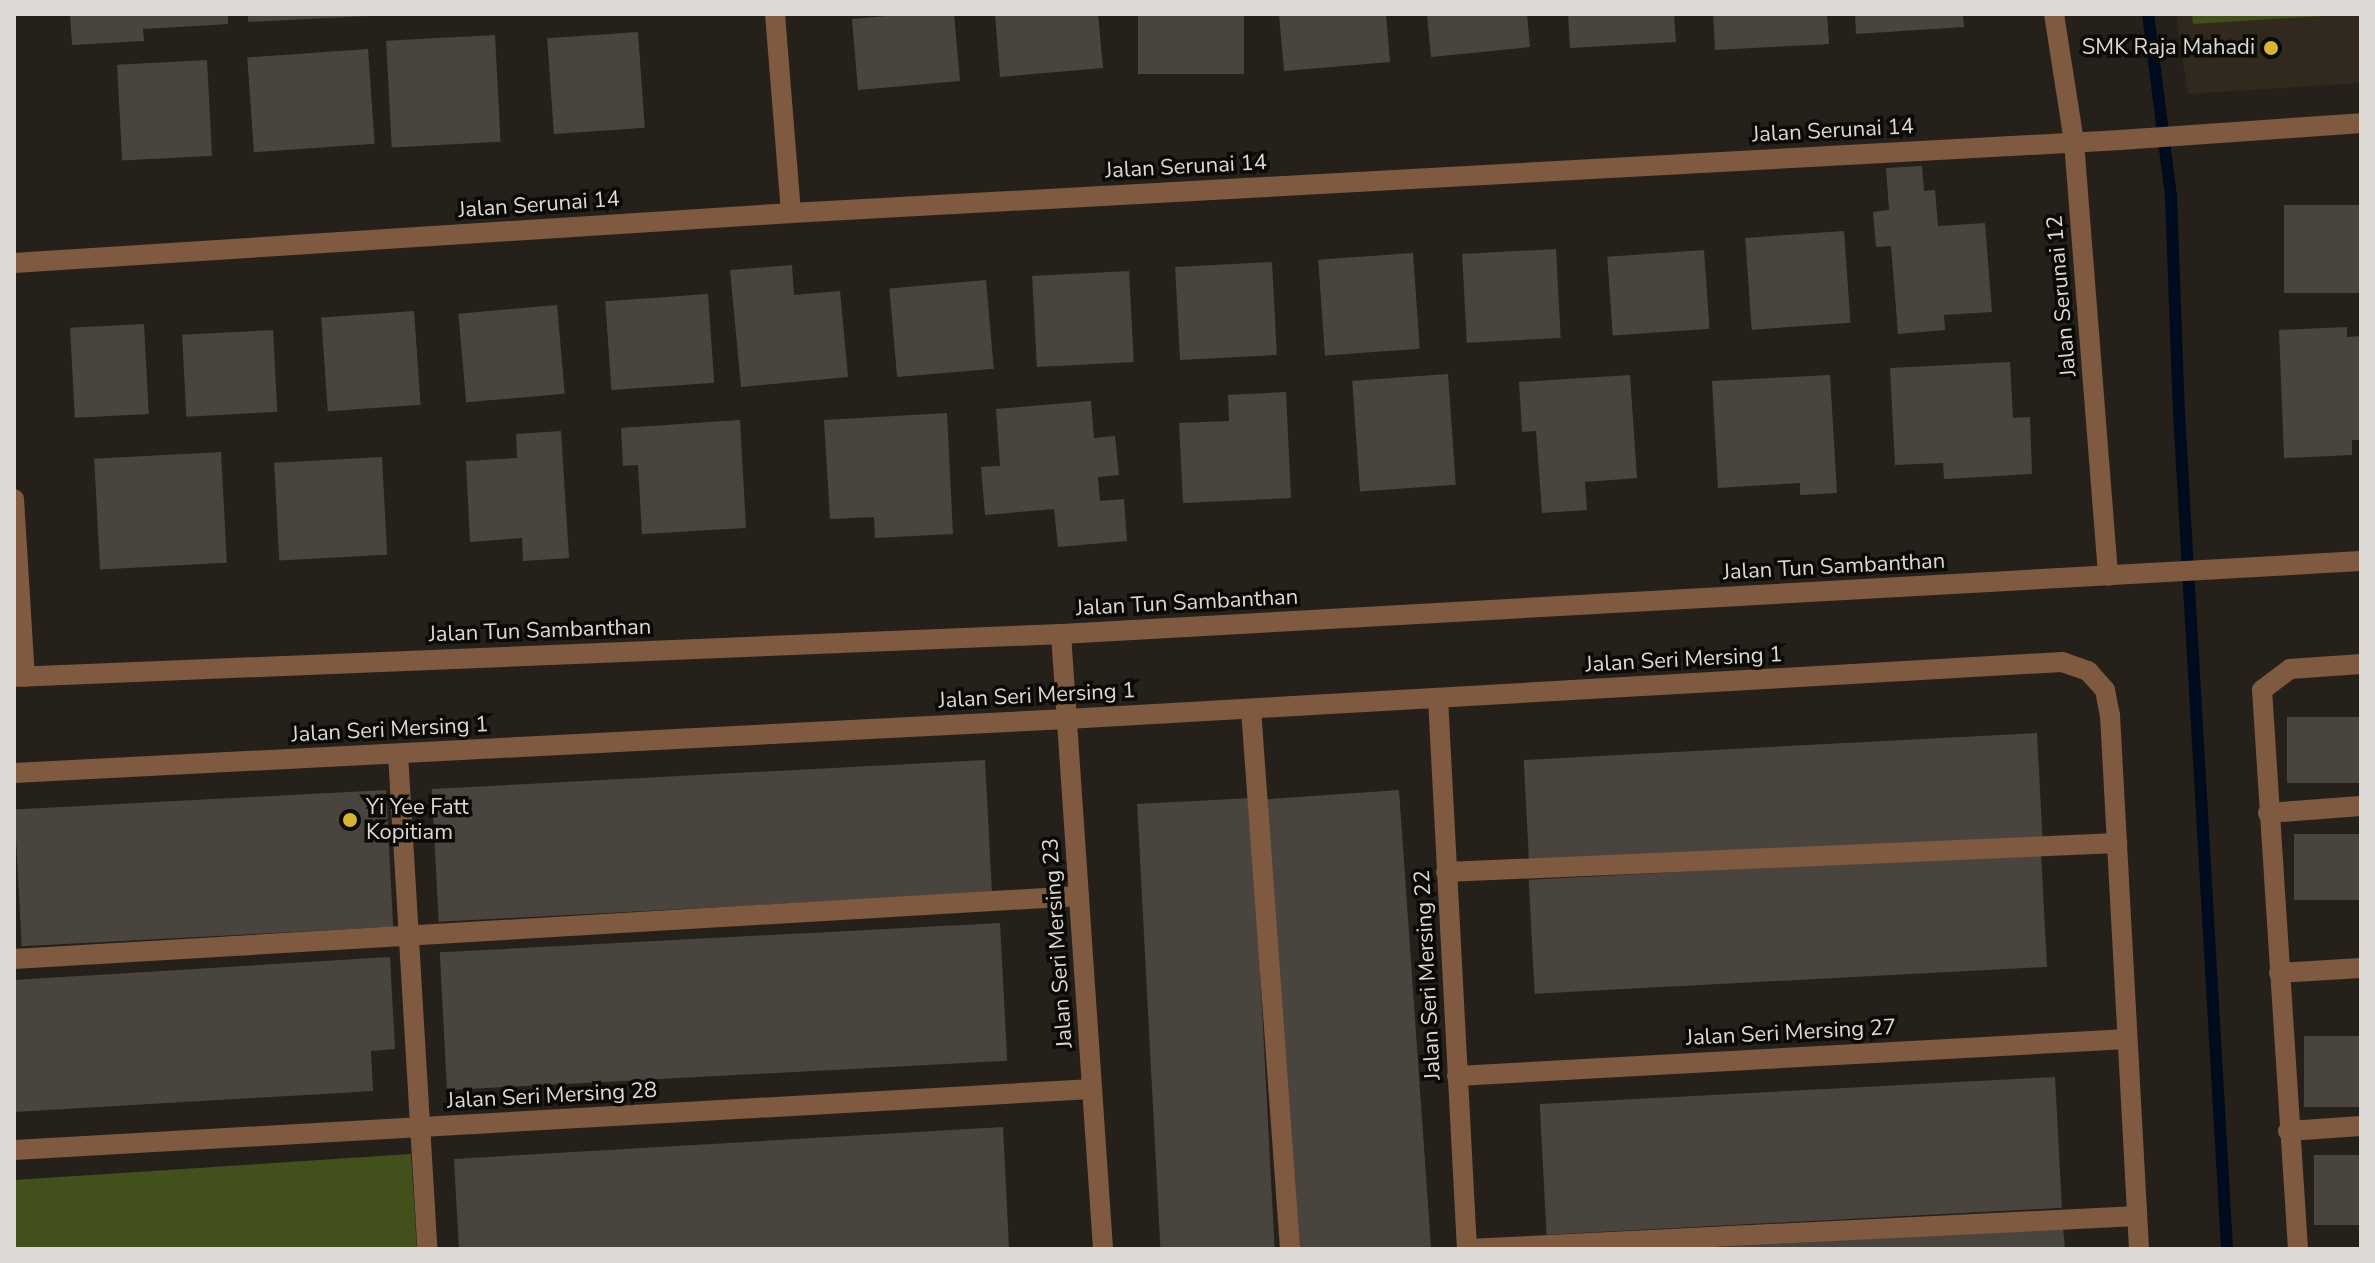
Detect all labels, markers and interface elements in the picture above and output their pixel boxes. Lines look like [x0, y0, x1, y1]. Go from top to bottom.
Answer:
place label: SMK Raja Mahadi [2082, 35, 2255, 61]
marker: SMK Raja Mahadi [2262, 39, 2280, 57]
street label: Jalan Serunai 14 [1751, 114, 1915, 148]
street label: Jalan Serunai 14 [1104, 150, 1268, 184]
street label: Jalan Serunai 14 [457, 186, 621, 224]
street label: Jalan Serunai 12 [2042, 214, 2082, 378]
street label: Jalan Tun Sambanthan [1722, 548, 1946, 586]
street label: Jalan Tun Sambanthan [1075, 584, 1299, 622]
street label: Jalan Tun Sambanthan [428, 614, 652, 648]
street label: Jalan Seri Mersing 1 [1585, 642, 1783, 678]
street label: Jalan Seri Mersing 1 [938, 678, 1136, 714]
street label: Jalan Seri Mersing 1 [291, 712, 489, 748]
place label: Yi Yee Fatt Kopitiam [366, 794, 469, 846]
marker: Yi Yee Fatt Kopitiam [341, 811, 359, 829]
street label: Jalan Seri Mersing 23 [1037, 837, 1079, 1049]
street label: Jalan Seri Mersing 22 [1409, 869, 1447, 1081]
street label: Jalan Seri Mersing 27 [1685, 1014, 1897, 1052]
street label: Jalan Seri Mersing 28 [446, 1077, 658, 1115]

